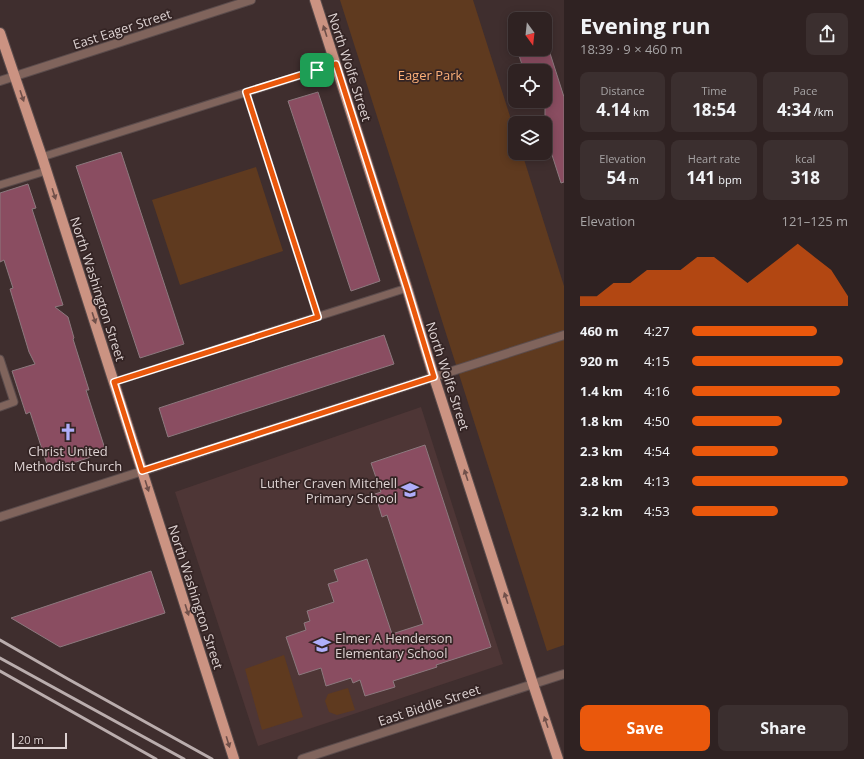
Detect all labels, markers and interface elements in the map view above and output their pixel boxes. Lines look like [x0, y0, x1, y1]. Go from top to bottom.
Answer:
street label: East Eager Street [70, 4, 174, 53]
street label: North Wolfe Street [324, 10, 376, 124]
text: Evening run [580, 10, 711, 40]
north arrow [508, 12, 552, 56]
map controls [508, 12, 552, 160]
button: share [806, 13, 848, 55]
one-way arrow [322, 24, 328, 36]
text: 18:39 · 9 × 460 m [580, 40, 683, 58]
pin [300, 53, 334, 87]
icon: arrive [306, 59, 328, 81]
button: locate [508, 64, 552, 108]
park label: Eager Park [398, 66, 463, 84]
text: Distance [601, 83, 645, 98]
text: Time [701, 83, 727, 98]
text: Pace [793, 83, 817, 98]
one-way arrow [19, 91, 25, 103]
text: 4.14 [596, 98, 630, 121]
text: 18:54 [692, 98, 736, 121]
text: 4:34 [777, 98, 811, 121]
text: km [630, 104, 649, 119]
text: /km [811, 104, 834, 119]
button: layers [508, 116, 552, 160]
text: Elevation [599, 151, 646, 166]
text: Heart rate [688, 151, 740, 166]
text: kcal [795, 151, 815, 166]
text: 54 [606, 166, 626, 189]
text: 141 [686, 166, 715, 189]
text: 318 [791, 166, 820, 189]
text: m [626, 172, 639, 187]
text: bpm [715, 172, 742, 187]
one-way arrow [51, 189, 57, 201]
text: Elevation [580, 212, 635, 230]
text: 121–125 m [781, 212, 848, 230]
street label: North Washington Street [66, 215, 130, 364]
one-way arrow [91, 312, 97, 324]
street label: North Wolfe Street [422, 319, 474, 433]
text: 460 m [580, 322, 618, 340]
text: 4:27 [644, 322, 670, 340]
text: 920 m [580, 352, 618, 370]
text: 4:15 [644, 352, 670, 370]
text: 1.4 km [580, 382, 623, 400]
text: 4:16 [644, 382, 670, 400]
text: 1.8 km [580, 412, 623, 430]
text: 4:50 [644, 412, 670, 430]
church icon: Christ United Methodist Church [58, 422, 78, 442]
place label: Christ United Methodist Church [14, 442, 122, 475]
text: 2.3 km [580, 442, 623, 460]
text: 4:54 [644, 442, 670, 460]
one-way arrow [462, 468, 468, 480]
text: 2.8 km [580, 472, 623, 490]
text: 4:13 [644, 472, 670, 490]
place label: Luther Craven Mitchell Primary School [260, 474, 397, 507]
school or university icon: Luther Craven Mitchell Primary School [400, 480, 420, 500]
one-way arrow [144, 481, 150, 493]
text: 3.2 km [580, 502, 623, 520]
text: 4:53 [644, 502, 670, 520]
street label: North Washington Street [164, 523, 228, 672]
one-way arrow [503, 592, 509, 604]
one-way arrow [184, 605, 190, 617]
place label: Elmer A Henderson Elementary School [335, 629, 453, 662]
school or university icon: Elmer A Henderson Elementary School [312, 635, 332, 655]
street label: East Biddle Street [376, 680, 483, 730]
button: Save [580, 705, 710, 751]
button: Share [718, 705, 848, 751]
one-way arrow [542, 716, 548, 728]
scale bar [12, 731, 67, 750]
text: 20 m [18, 732, 44, 747]
one-way arrow [226, 736, 232, 748]

